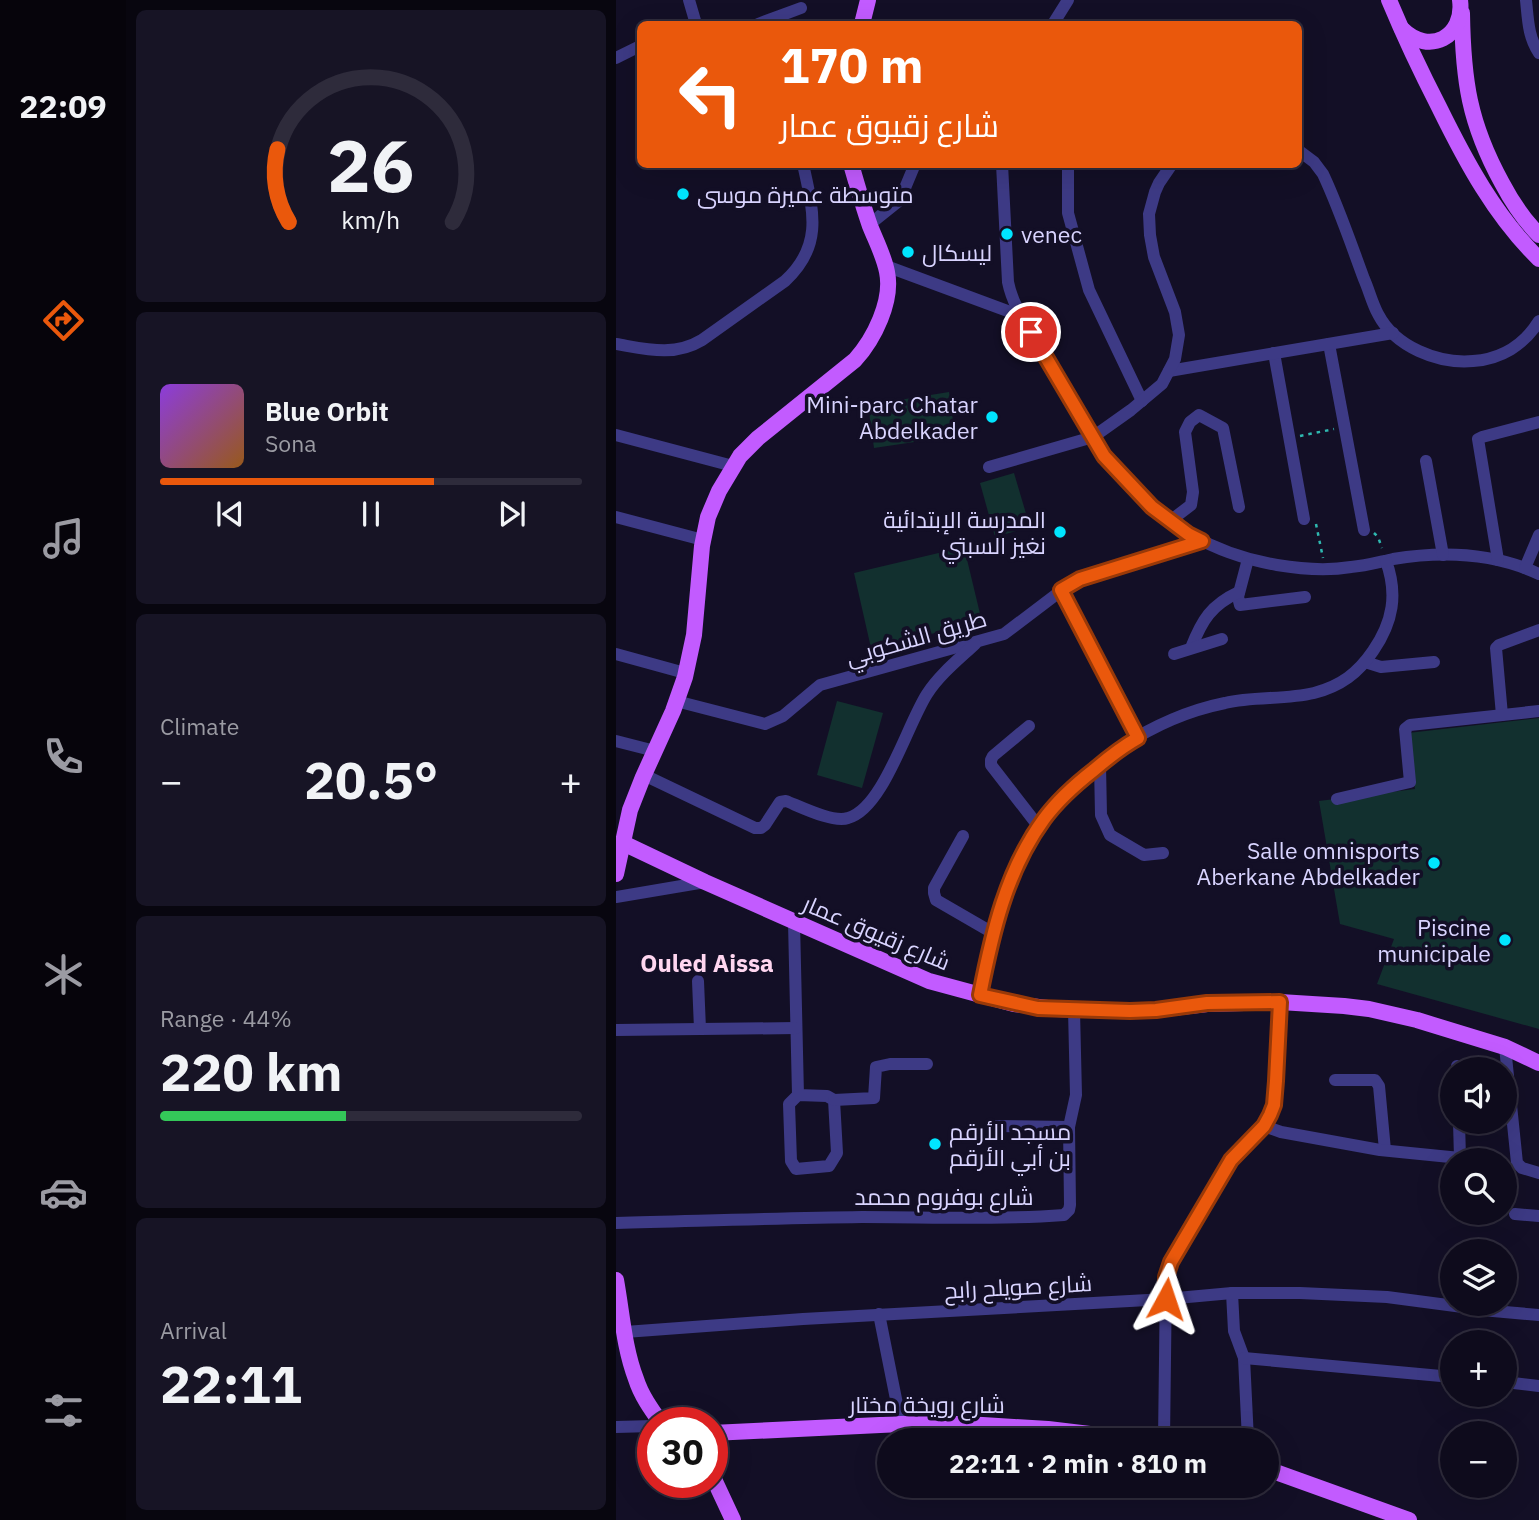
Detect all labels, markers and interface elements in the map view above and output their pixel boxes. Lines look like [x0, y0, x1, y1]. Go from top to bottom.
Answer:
text: 170 m [780, 33, 924, 96]
icon: left [665, 49, 756, 140]
text: 22:09 [19, 85, 107, 127]
text: شارع زقيوق عمار [780, 104, 999, 146]
text: 26 [327, 117, 415, 212]
place label: متوسطة عميرة موسى [697, 179, 914, 209]
marker: متوسطة عميرة موسى [675, 186, 691, 202]
text: km/h [342, 203, 400, 236]
place label: venec [1021, 219, 1082, 249]
marker: venec [999, 226, 1015, 242]
place label: ليسكال [922, 237, 992, 267]
marker: ليسكال [900, 244, 916, 260]
icon: directions [39, 296, 88, 345]
pin [1001, 302, 1061, 362]
icon: arrive [1012, 313, 1050, 351]
place label: Mini-parc Chatar Abdelkader [806, 389, 979, 445]
text: Blue Orbit [265, 394, 389, 428]
marker: Mini-parc Chatar Abdelkader [984, 409, 1000, 425]
text: Sona [265, 428, 317, 458]
icon: previous [211, 495, 249, 533]
icon: pause [352, 495, 390, 533]
icon: next [493, 495, 531, 533]
place label: المدرسة الإبتدائية نغيز السبتي [883, 504, 1046, 564]
icon: music [39, 514, 88, 563]
marker: المدرسة الإبتدائية نغيز السبتي [1052, 524, 1068, 540]
street label: طريق الشكوبي [842, 603, 991, 675]
text: Climate [160, 711, 239, 741]
icon: phone [39, 732, 88, 781]
text: 20.5° [304, 746, 438, 813]
text: − [160, 756, 183, 805]
text: + [559, 756, 582, 805]
place label: Salle omnisports Aberkane Abdelkader [1196, 835, 1421, 891]
marker: Salle omnisports Aberkane Abdelkader [1426, 855, 1442, 871]
street label: شارع زقيوق عمار [796, 887, 955, 978]
place label: Piscine municipale [1377, 912, 1491, 968]
marker: Piscine municipale [1497, 932, 1513, 948]
district label: Ouled Aissa [640, 947, 774, 979]
icon: climate [39, 950, 88, 999]
text: Range · 44% [160, 1003, 292, 1033]
text: 220 km [160, 1038, 342, 1105]
map controls [1440, 1057, 1517, 1498]
button: sound [1440, 1057, 1517, 1134]
place label: مسجد الأرقم بن أبي الأرقم [949, 1116, 1071, 1176]
marker: مسجد الأرقم بن أبي الأرقم [927, 1136, 943, 1152]
button: search [1440, 1148, 1517, 1225]
icon: car [39, 1168, 88, 1217]
street label: شارع بوفروم محمد [854, 1181, 1034, 1213]
button: layers [1440, 1239, 1517, 1316]
position arrow [1129, 1262, 1203, 1336]
street label: شارع صويلح رابح [943, 1267, 1093, 1307]
text: Arrival [160, 1315, 227, 1345]
button: + [1440, 1330, 1517, 1407]
text: 22:11 [160, 1350, 302, 1417]
icon: filters [39, 1386, 88, 1435]
street label: شارع رويخة مختار [847, 1389, 1005, 1421]
speed limit sign: 30 [637, 1407, 728, 1498]
button: − [1440, 1421, 1517, 1498]
text: 22:11 · 2 min · 810 m [949, 1446, 1207, 1480]

